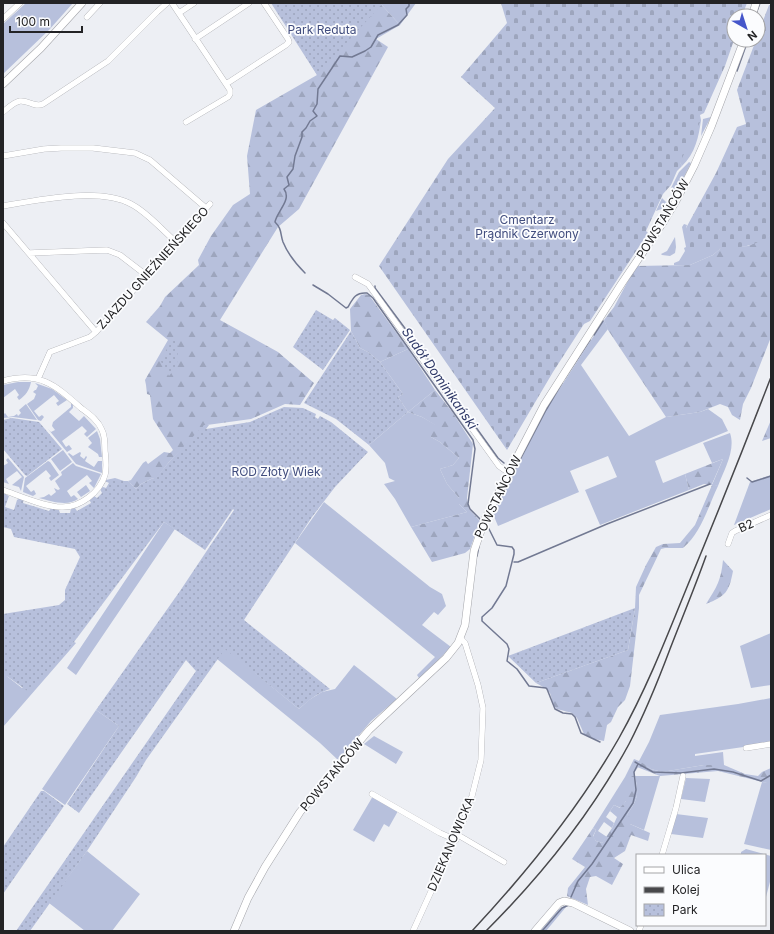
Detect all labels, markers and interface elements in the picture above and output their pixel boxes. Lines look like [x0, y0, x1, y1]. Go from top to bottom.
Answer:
scale bar [10, 8, 82, 34]
north arrow [726, 8, 766, 48]
text: 100 m [16, 14, 50, 29]
park label: Park Reduta [288, 22, 356, 37]
text: N [745, 28, 760, 44]
street label: POWSTAŃCÓW [633, 176, 692, 261]
street label: ZJAZDU GNIEŹNIEŃSKIEGO [94, 203, 212, 332]
park label: Cmentarz Prądnik Czerwony [475, 212, 579, 241]
water label: Sudół Dominikański [399, 324, 482, 433]
street label: POWSTAŃCÓW [471, 453, 524, 541]
park label: ROD Złoty Wiek [231, 464, 321, 479]
street label: B2 [736, 516, 756, 535]
street label: POWSTAŃCÓW [297, 735, 366, 814]
street label: DZIEKANOWICKA [424, 794, 477, 893]
legend [636, 854, 766, 926]
text: Ulica [672, 862, 700, 877]
text: Kolej [672, 882, 700, 897]
text: Park [672, 902, 698, 917]

